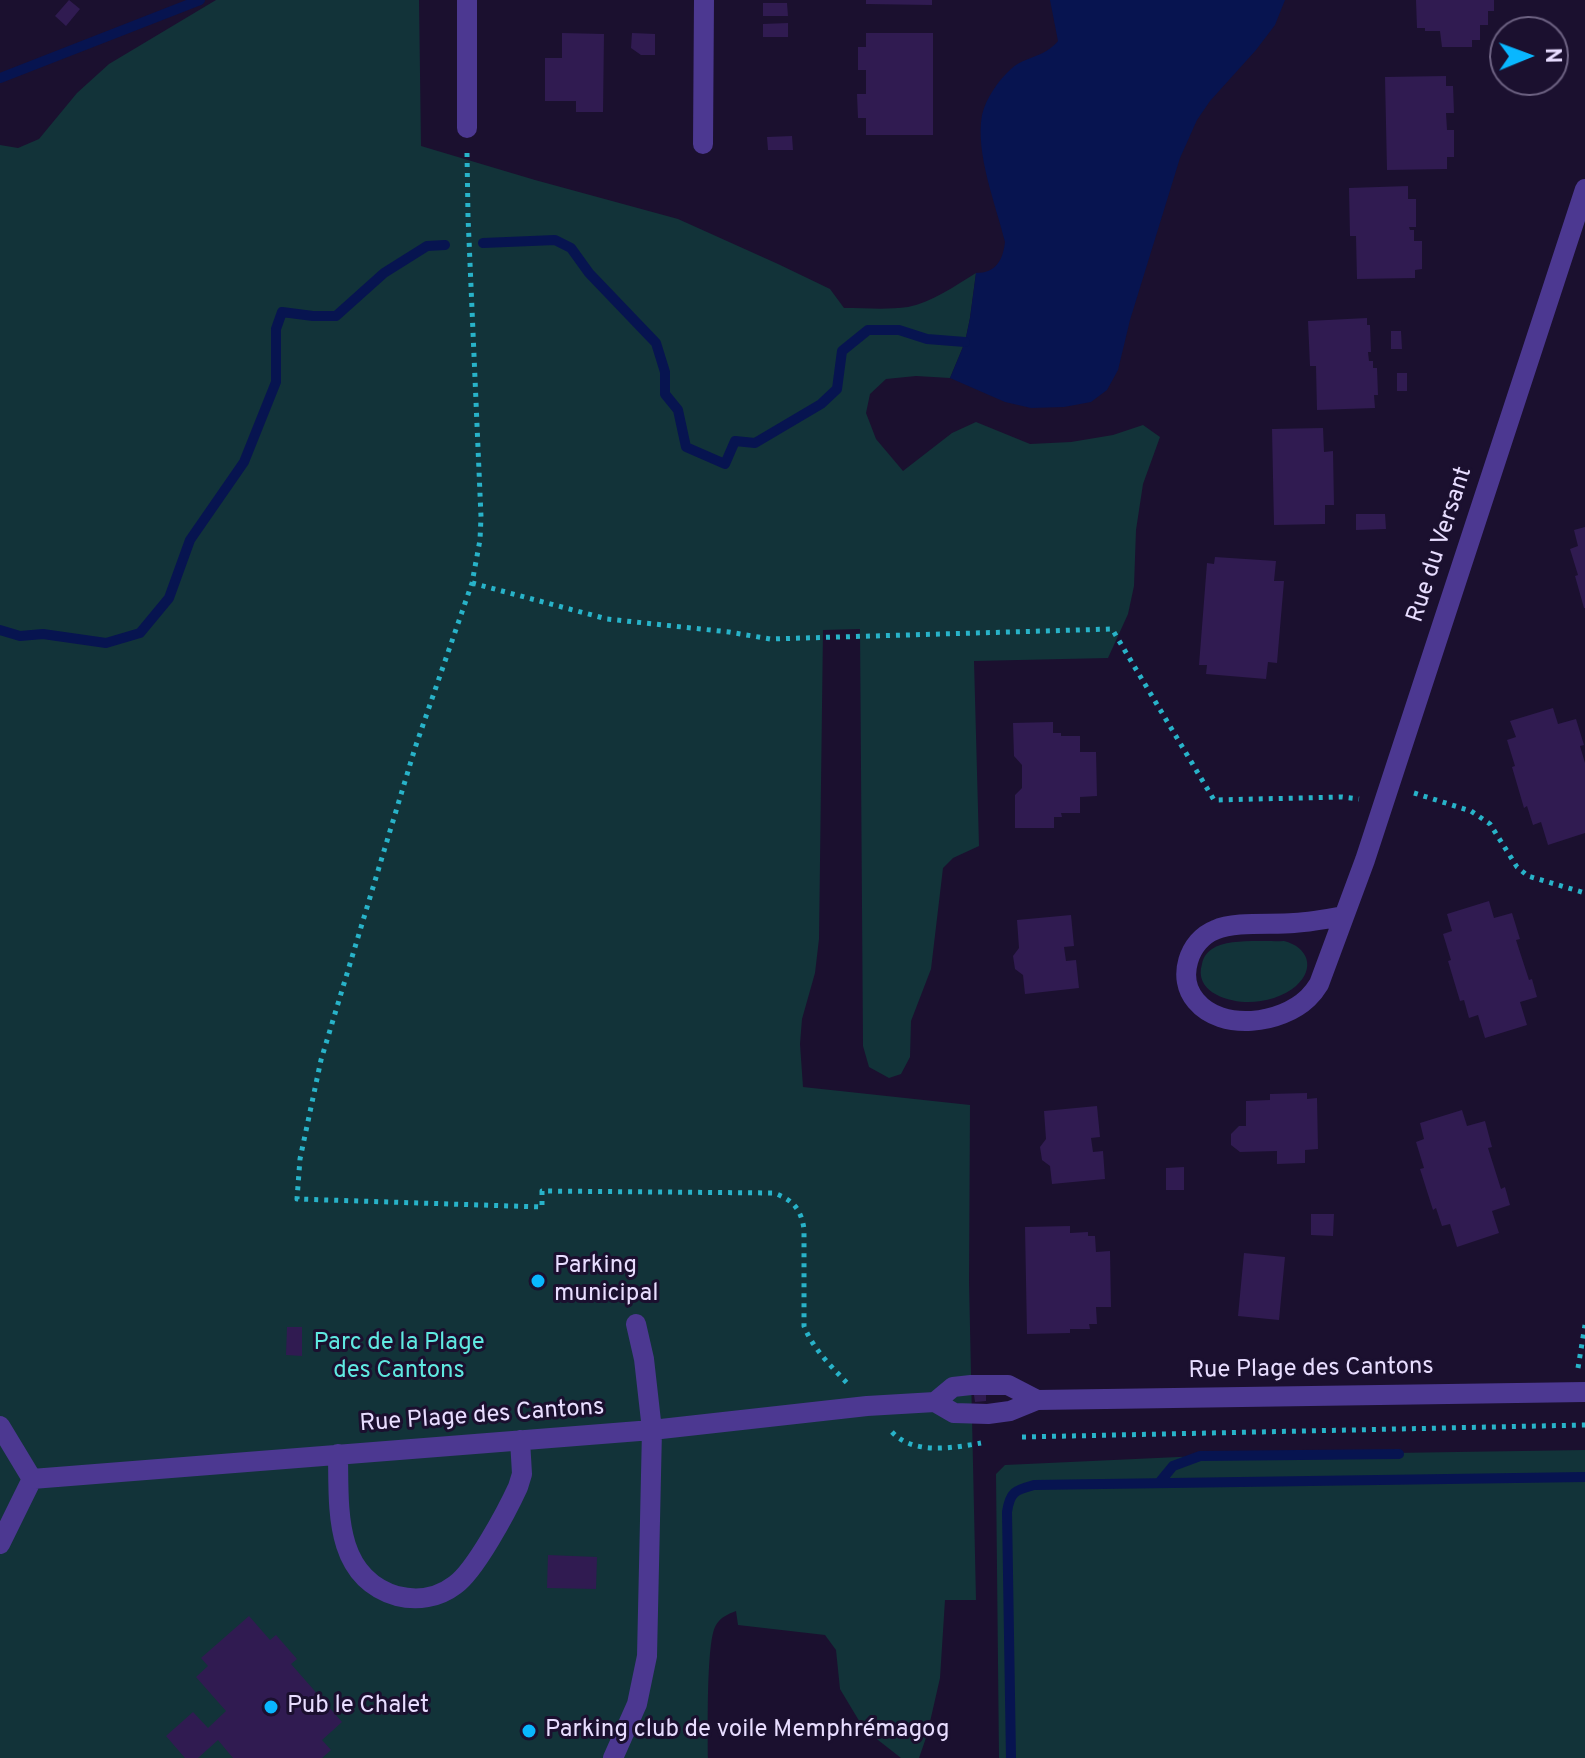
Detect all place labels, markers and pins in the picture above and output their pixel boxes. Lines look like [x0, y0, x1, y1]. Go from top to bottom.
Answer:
place label: Parking municipal [554, 1253, 659, 1309]
marker: Parking municipal [529, 1272, 547, 1290]
place label: Pub le Chalet [287, 1693, 429, 1721]
marker: Pub le Chalet [262, 1698, 280, 1716]
place label: Parking club de voile Memphrémagog [545, 1717, 949, 1745]
marker: Parking club de voile Memphrémagog [520, 1722, 538, 1740]

